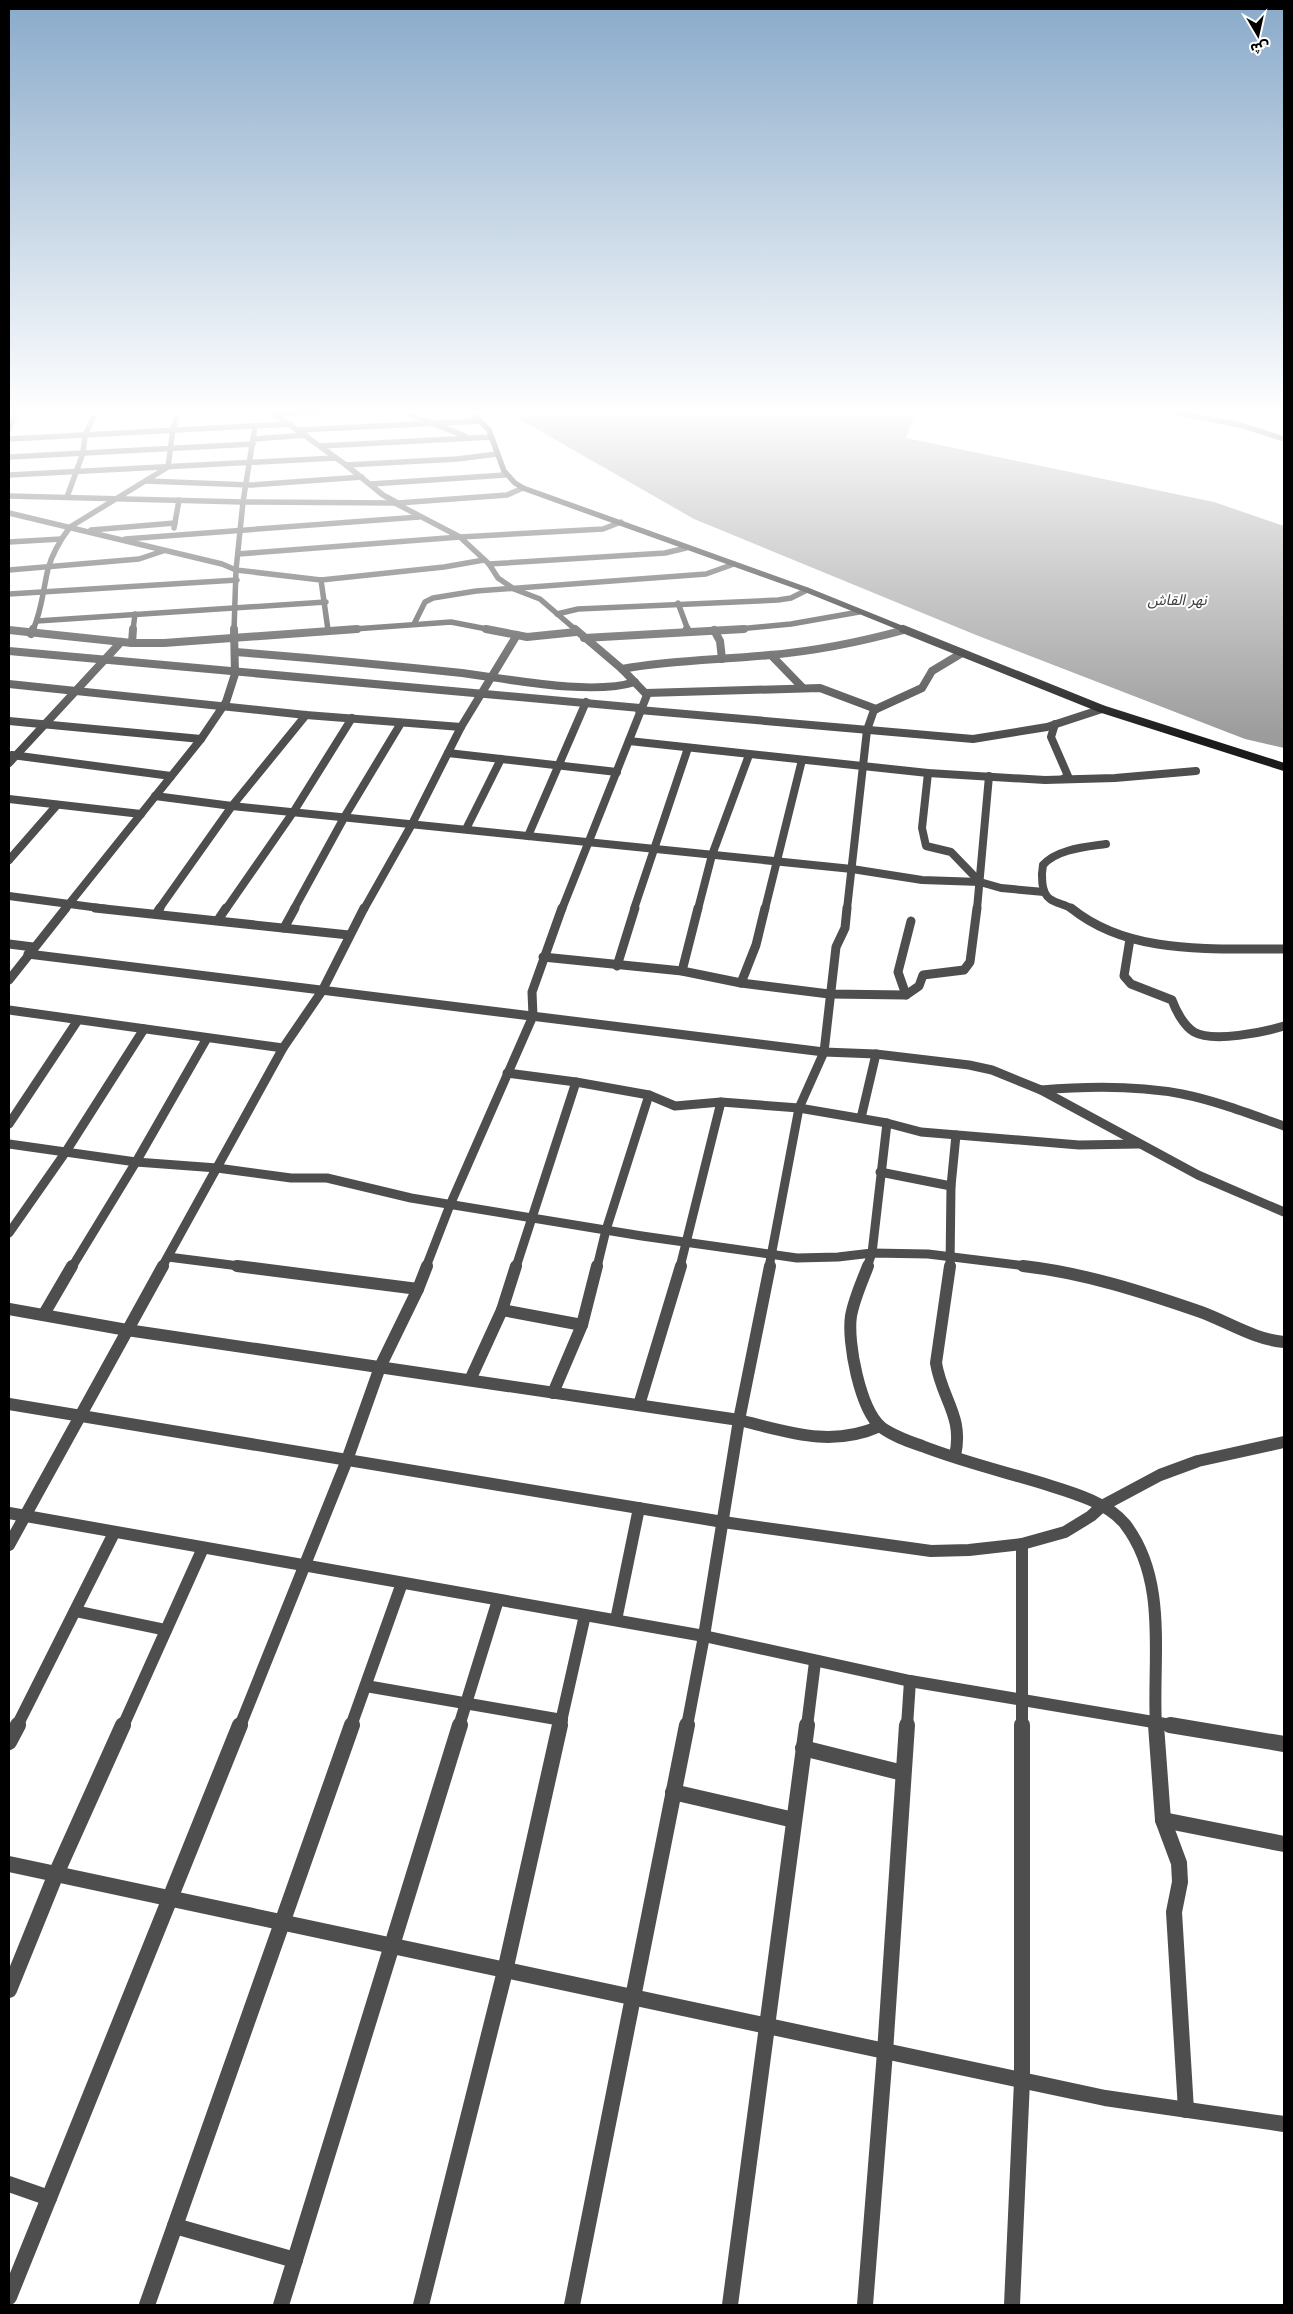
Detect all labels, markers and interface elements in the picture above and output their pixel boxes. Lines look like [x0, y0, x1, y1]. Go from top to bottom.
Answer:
north arrow [1233, 10, 1283, 60]
text: ش [1249, 37, 1271, 58]
water label: نهر القاش [1147, 590, 1208, 609]

